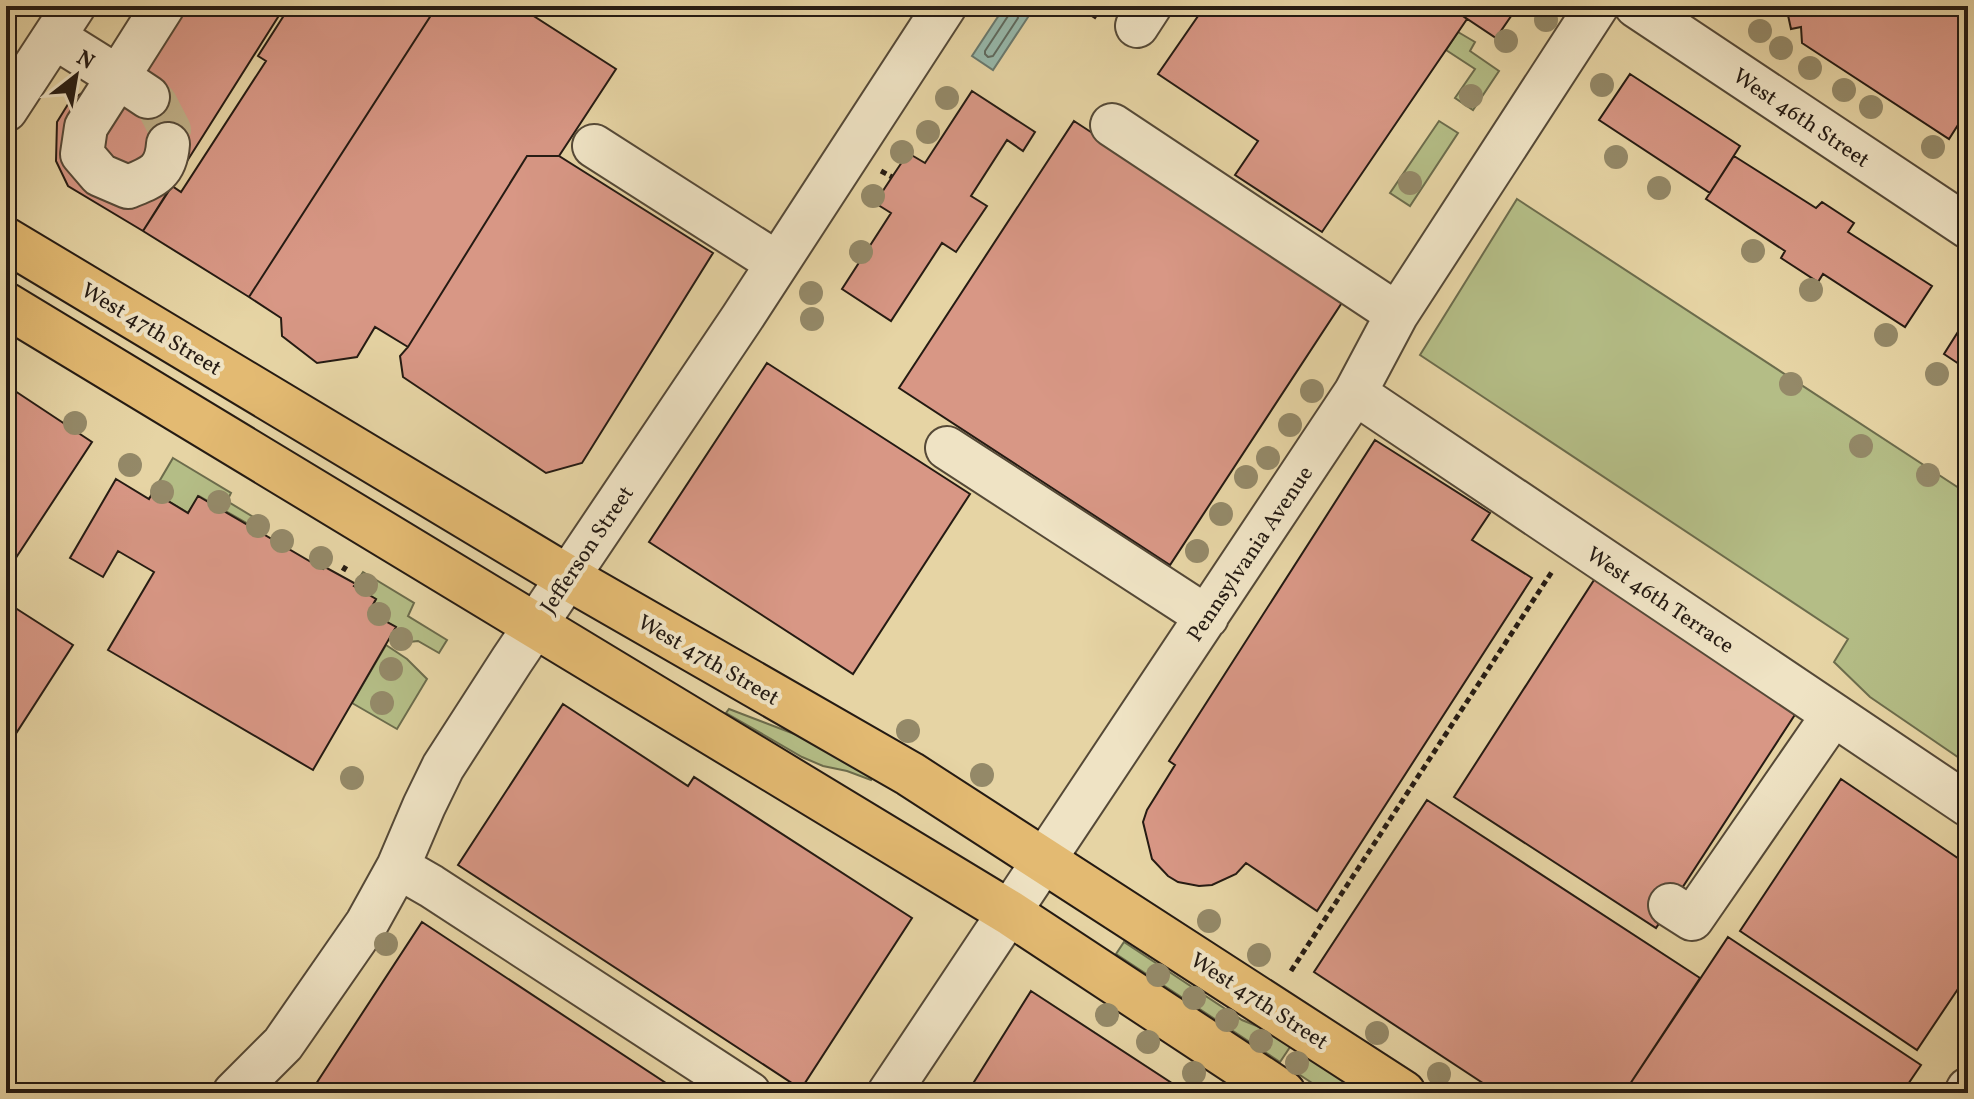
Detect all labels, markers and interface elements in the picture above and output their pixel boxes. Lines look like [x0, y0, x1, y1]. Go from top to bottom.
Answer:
north arrow [36, 36, 116, 116]
text: N [70, 44, 100, 78]
street label: West 46th Street [1726, 62, 1875, 177]
street label: West 47th Street [75, 276, 227, 385]
street label: Pennsylvania Avenue [1181, 460, 1322, 649]
street label: Jefferson Street [534, 480, 643, 621]
street label: West 46th Terrace [1580, 540, 1740, 662]
street label: West 47th Street [631, 608, 785, 714]
street label: West 47th Street [1184, 946, 1334, 1059]

